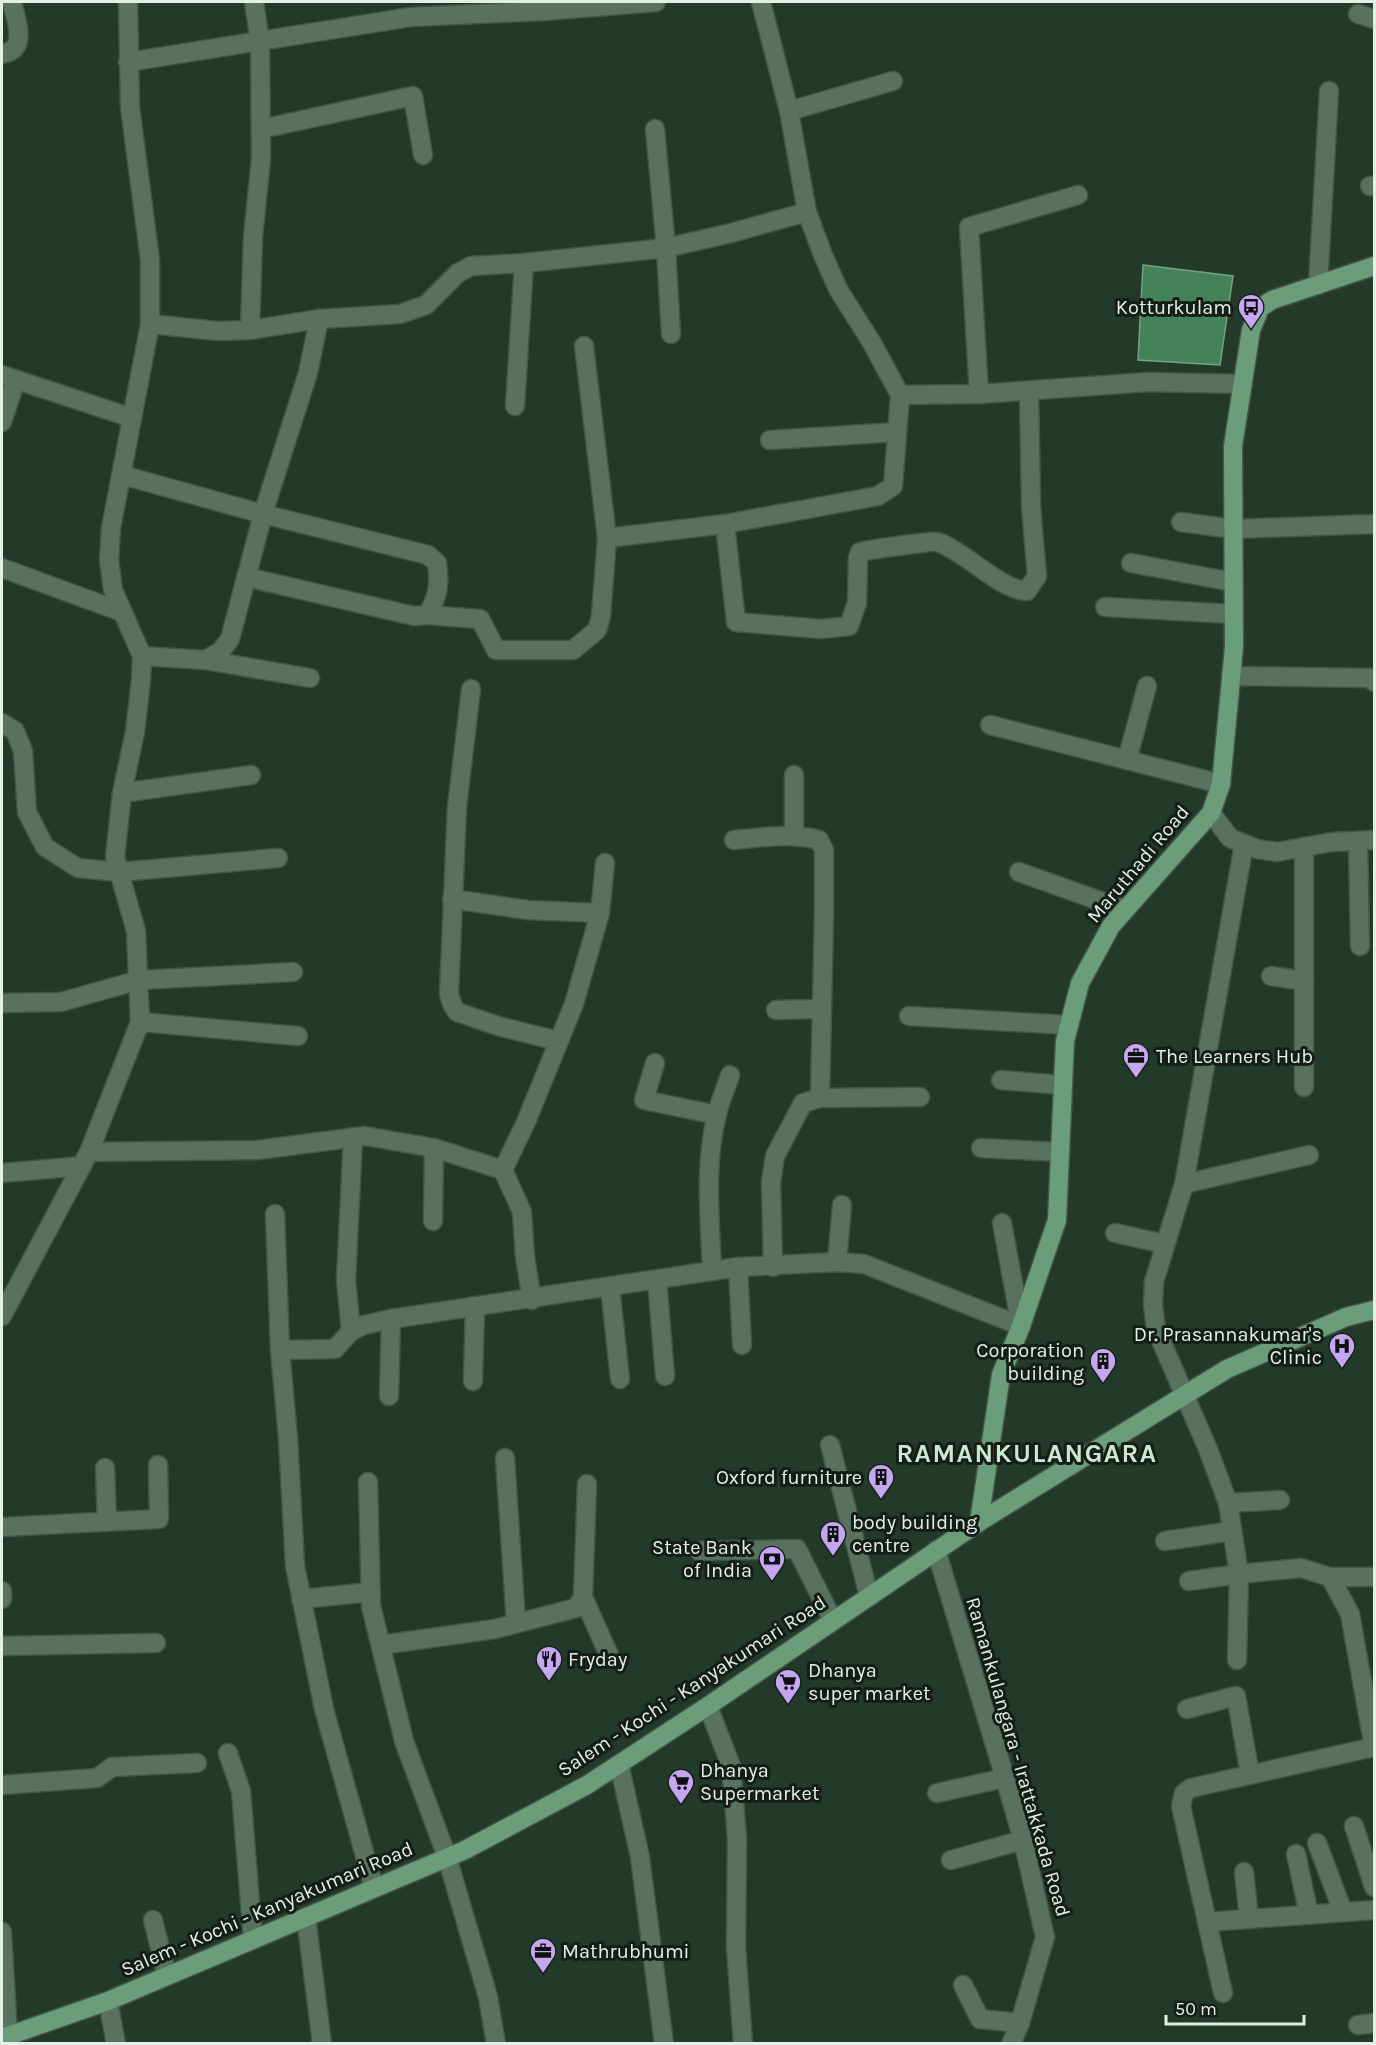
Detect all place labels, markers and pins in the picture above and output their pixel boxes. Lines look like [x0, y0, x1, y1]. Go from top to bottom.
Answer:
bus stop icon: Kotturkulam [1236, 292, 1266, 330]
place label: Kotturkulam [1116, 296, 1232, 319]
office icon: The Learners Hub [1121, 1041, 1151, 1079]
place label: The Learners Hub [1156, 1045, 1313, 1068]
place label: Dr. Prasannakumar's Clinic [1134, 1323, 1322, 1369]
hospital icon: Dr. Prasannakumar's Clinic [1327, 1331, 1357, 1369]
place label: Corporation building [976, 1339, 1084, 1385]
building icon: Corporation building [1088, 1346, 1118, 1384]
building icon: Oxford furniture [866, 1462, 896, 1500]
place label: Oxford furniture [716, 1466, 862, 1489]
place label: body building centre [852, 1511, 977, 1557]
building icon: body building centre [818, 1519, 848, 1557]
place label: State Bank of India [652, 1536, 752, 1582]
bank icon: State Bank of India [757, 1544, 787, 1582]
restaurant icon: Fryday [534, 1644, 564, 1682]
place label: Fryday [568, 1648, 627, 1671]
place label: Dhanya super market [808, 1659, 931, 1705]
supermarket icon: Dhanya super market [773, 1667, 803, 1705]
place label: Dhanya Supermarket [700, 1759, 820, 1805]
supermarket icon: Dhanya Supermarket [666, 1767, 696, 1805]
office icon: Mathrubhumi [528, 1936, 558, 1974]
place label: Mathrubhumi [562, 1940, 690, 1963]

